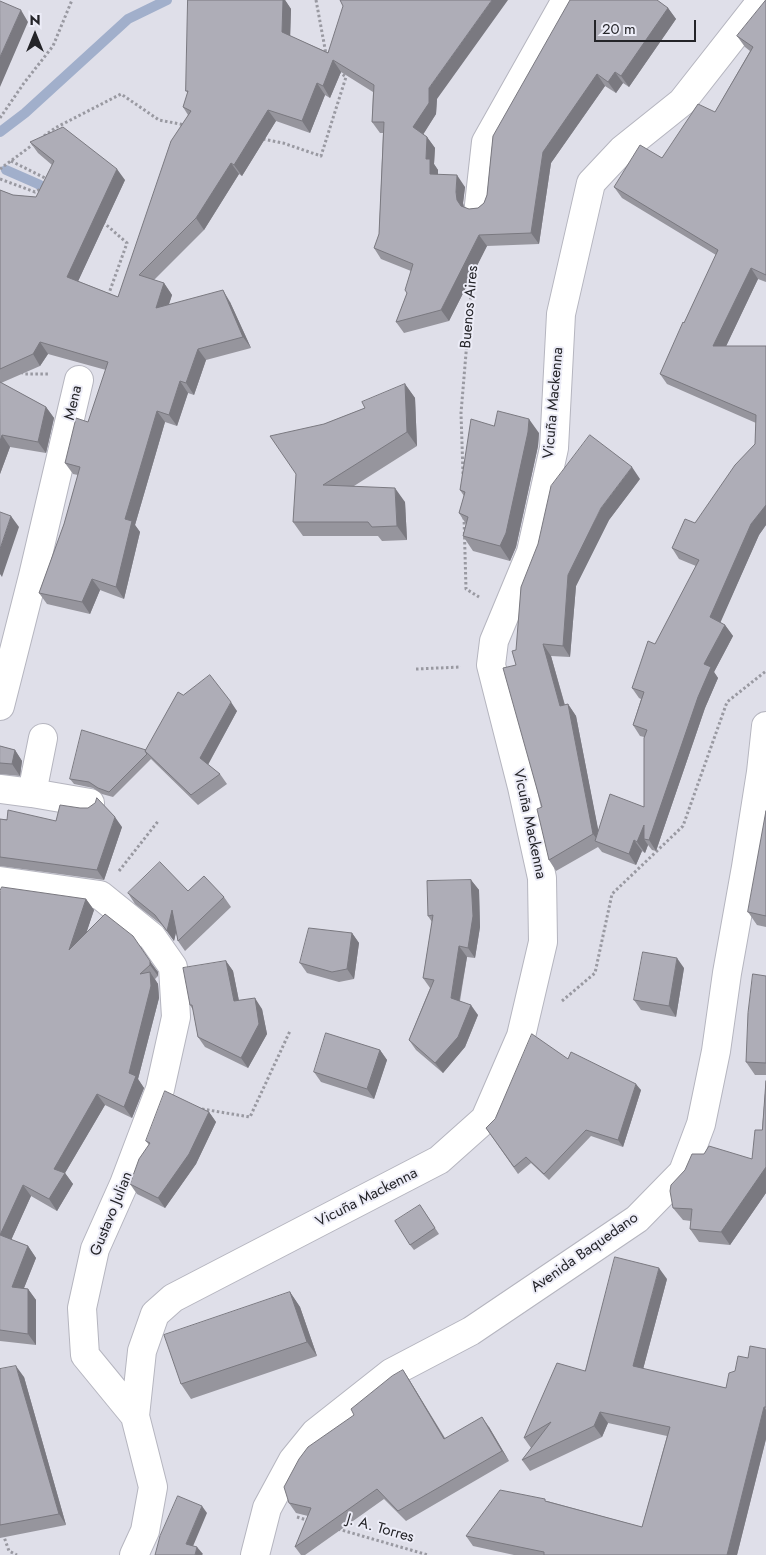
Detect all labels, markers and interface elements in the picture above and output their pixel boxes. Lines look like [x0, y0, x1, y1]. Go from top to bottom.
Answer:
north arrow [10, 10, 60, 60]
text: N [29, 10, 41, 30]
scale bar [596, 10, 698, 42]
text: 20 m [602, 18, 636, 40]
street label: Buenos Aires [457, 265, 483, 349]
street label: Vicuña Mackenna [540, 346, 568, 460]
street label: Mena [61, 384, 87, 422]
street label: Vicuña Mackenna [509, 767, 549, 881]
street label: Vicuña Mackenna [313, 1165, 421, 1231]
street label: Gustavo Julian [87, 1169, 137, 1259]
street label: Avenida Baquedano [528, 1209, 642, 1297]
street label: J. A. Torres [344, 1511, 416, 1547]

